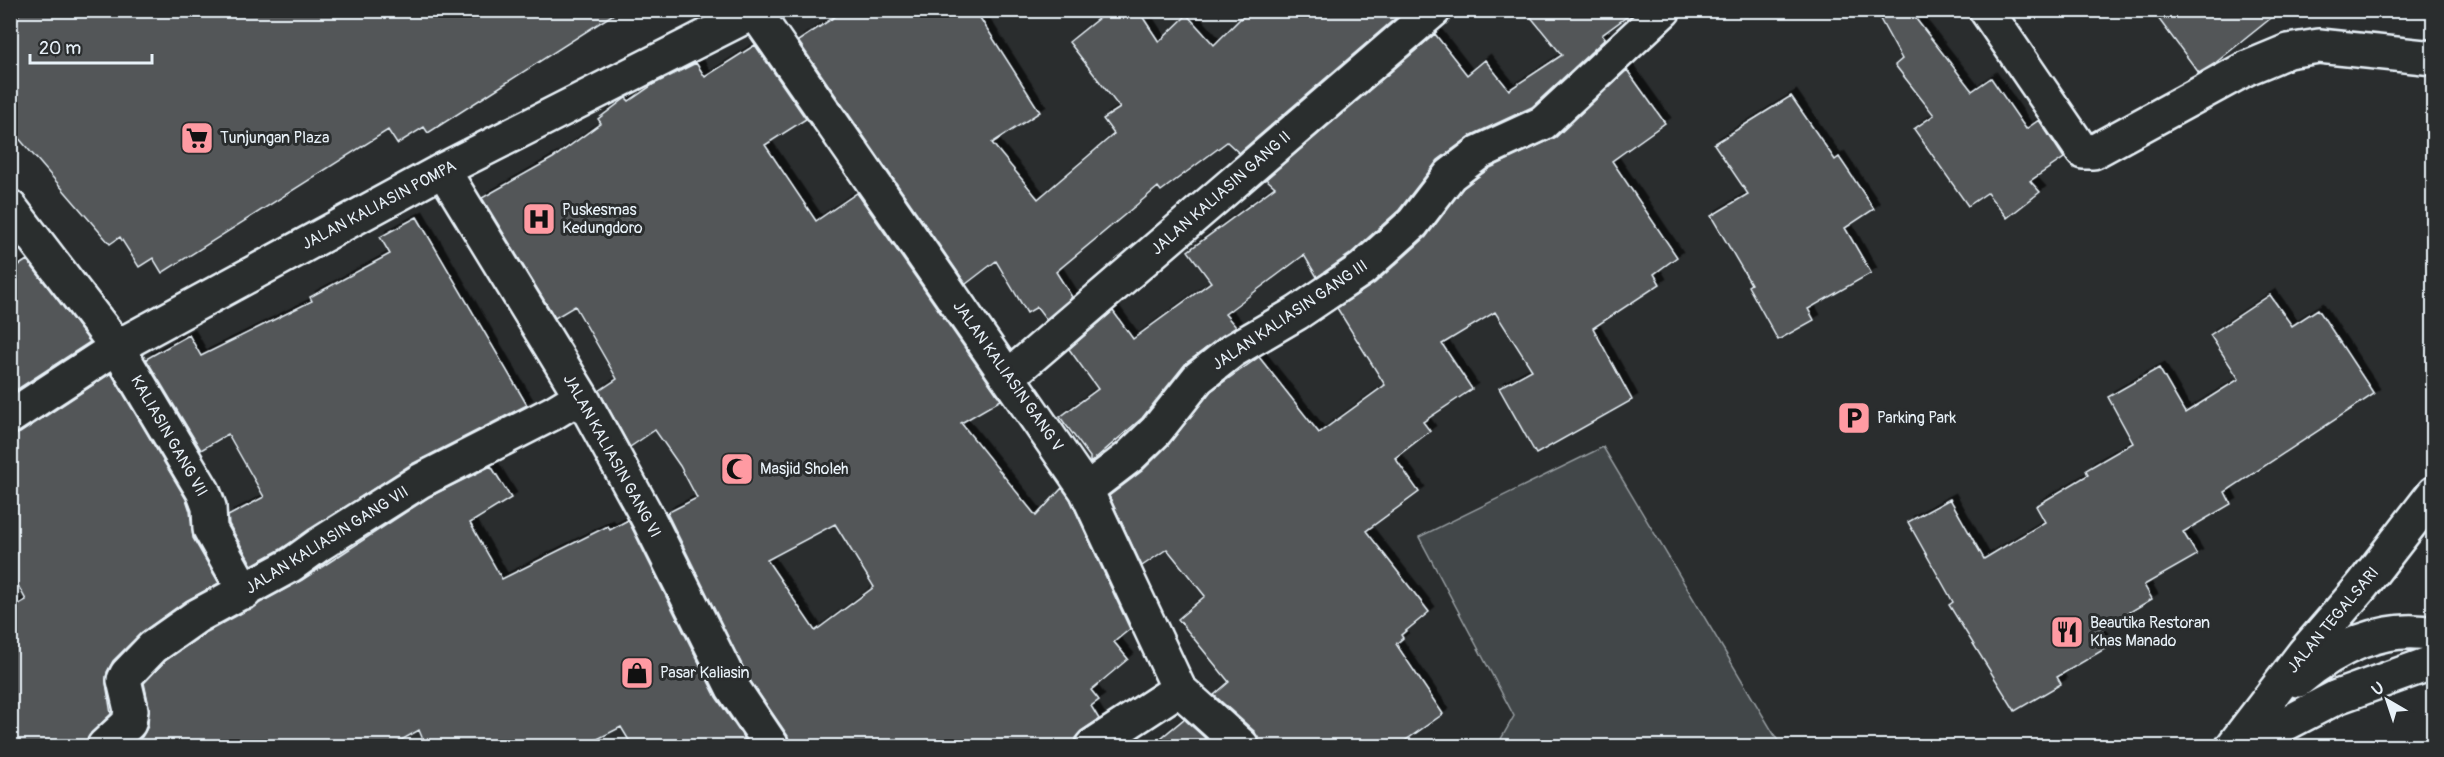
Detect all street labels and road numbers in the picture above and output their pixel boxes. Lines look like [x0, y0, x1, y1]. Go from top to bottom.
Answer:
street label: JALAN KALIASIN GANG II [1147, 127, 1295, 259]
street label: JALAN KALIASIN POMPA [298, 156, 460, 254]
street label: JALAN KALIASIN GANG III [1208, 255, 1372, 375]
street label: JALAN KALIASIN GANG V [948, 297, 1068, 455]
street label: JALAN KALIASIN GANG VI [559, 371, 665, 541]
street label: KALIASIN GANG VII [126, 372, 212, 500]
street label: JALAN KALIASIN GANG VII [242, 482, 412, 598]
street label: JALAN TEGALSARI [2283, 563, 2383, 677]

